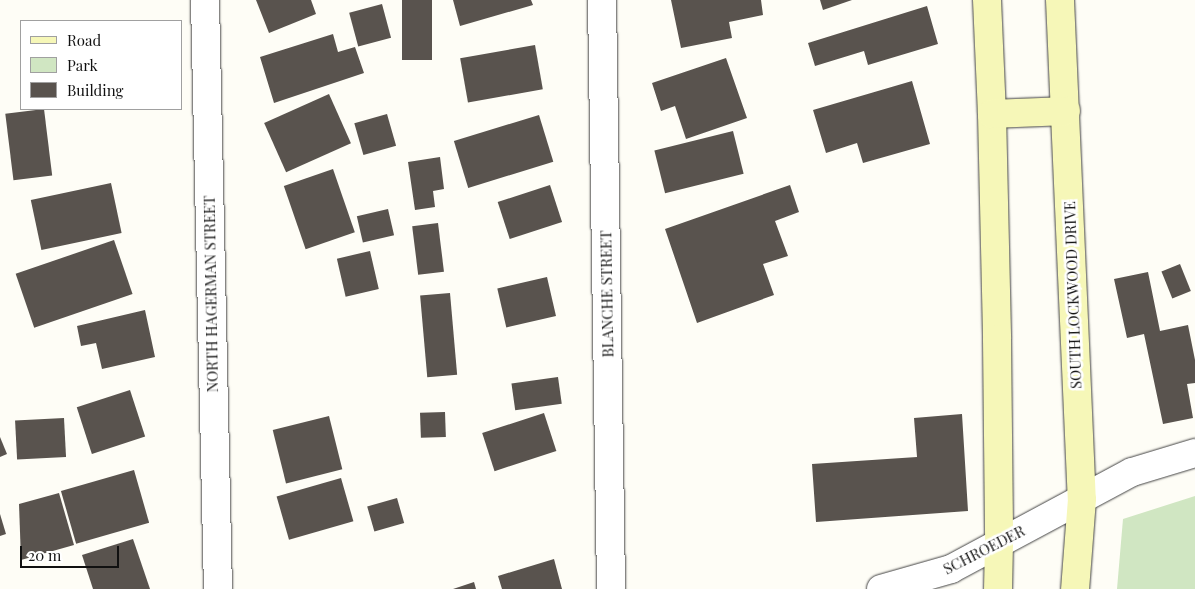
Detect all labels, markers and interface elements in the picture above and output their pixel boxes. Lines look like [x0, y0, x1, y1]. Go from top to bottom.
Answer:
legend [20, 20, 182, 110]
text: Road [67, 30, 101, 50]
text: Park [67, 55, 98, 75]
text: Building [67, 80, 123, 100]
street label: NORTH HAGERMAN STREET [200, 195, 222, 393]
street label: SOUTH LOCKWOOD DRIVE [1061, 201, 1085, 389]
street label: BLANCHE STREET [597, 230, 617, 358]
street label: SCHROEDER [940, 522, 1028, 578]
scale bar [22, 536, 121, 568]
text: 20 m [28, 545, 61, 565]

